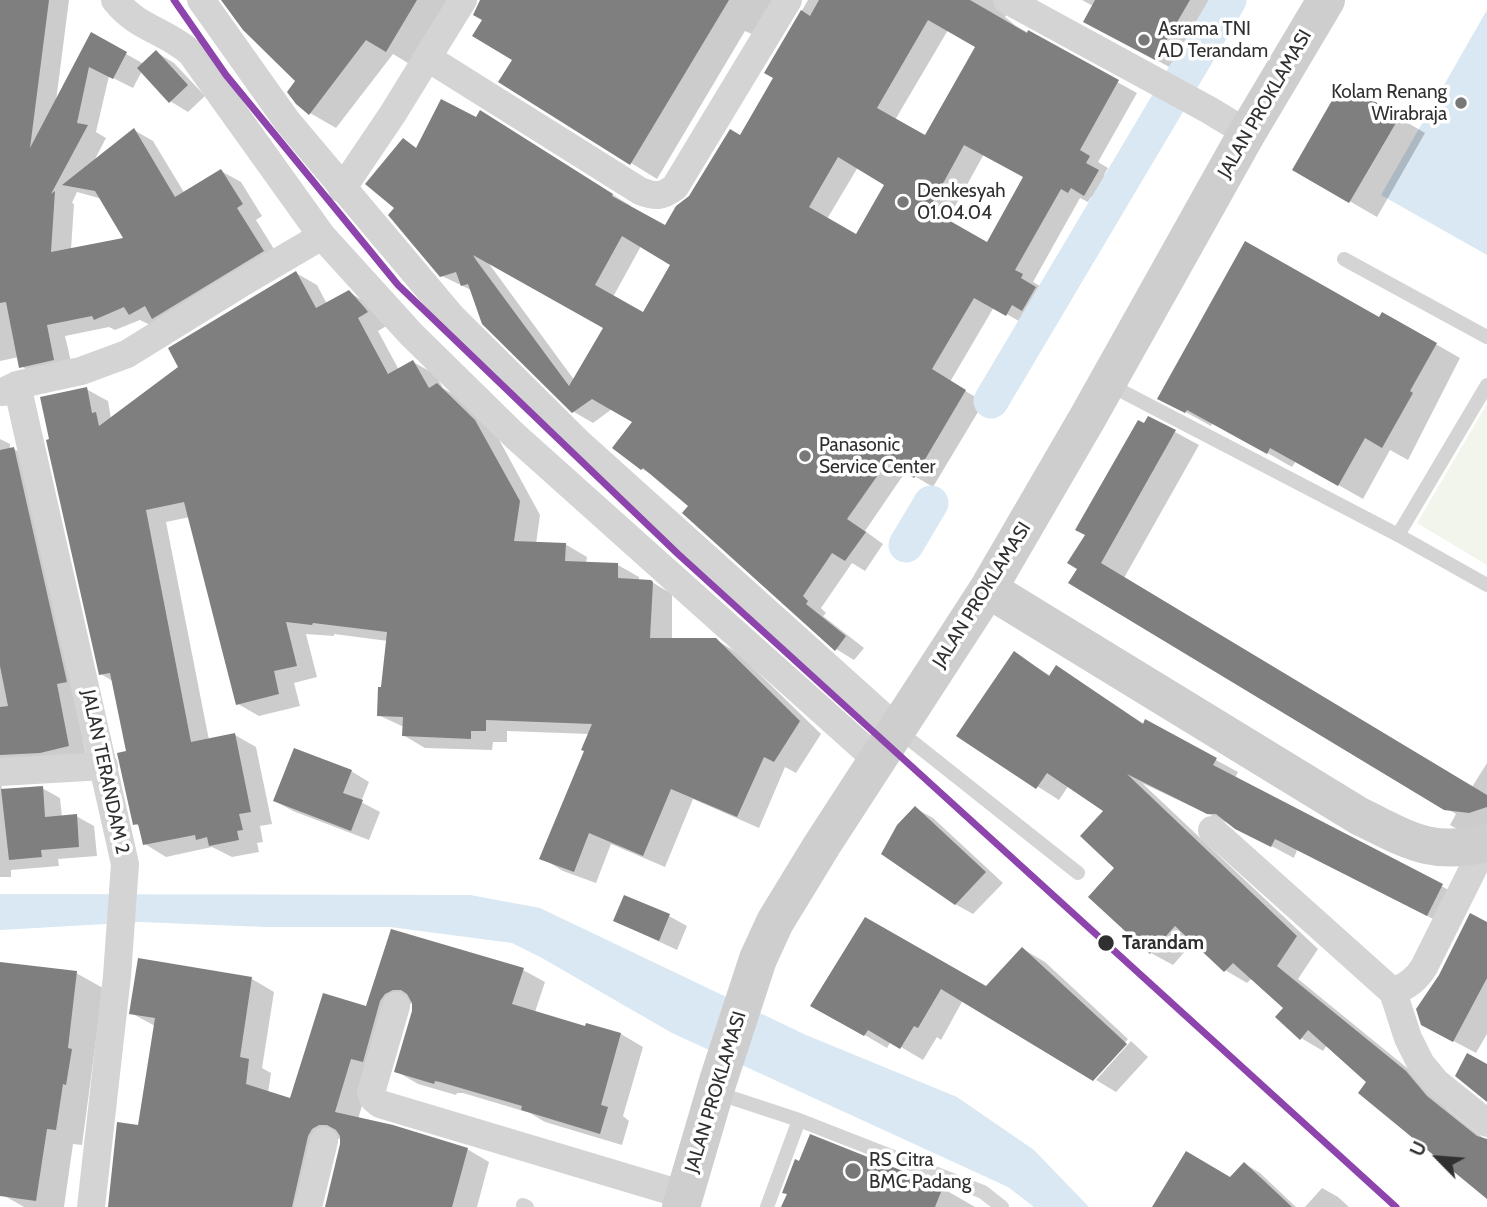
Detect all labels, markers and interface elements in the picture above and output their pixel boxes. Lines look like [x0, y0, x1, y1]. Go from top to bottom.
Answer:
place label: Asrama TNI AD Terandam [1158, 18, 1268, 62]
street label: JALAN PROKLAMASI [1213, 26, 1317, 182]
marker: Asrama TNI AD Terandam [1136, 32, 1152, 48]
place label: Kolam Renang Wirabraja [1331, 81, 1447, 125]
marker: Kolam Renang Wirabraja [1453, 95, 1469, 111]
place label: Denkesyah 01.04.04 [917, 180, 1006, 224]
marker: Denkesyah 01.04.04 [895, 194, 911, 210]
place label: Panasonic Service Center [819, 434, 935, 478]
marker: Panasonic Service Center [797, 448, 813, 464]
street label: JALAN PROKLAMASI [928, 518, 1036, 672]
street label: JALAN TERANDAM 2 [76, 688, 134, 856]
place label: Tarandam [1122, 932, 1204, 954]
marker: Tarandam [1096, 933, 1116, 953]
street label: JALAN PROKLAMASI [681, 1009, 751, 1175]
north arrow [1403, 1123, 1473, 1193]
text: U [1405, 1138, 1432, 1160]
place label: RS Citra BMC Padang [869, 1149, 971, 1193]
marker: RS Citra BMC Padang [843, 1161, 863, 1181]

